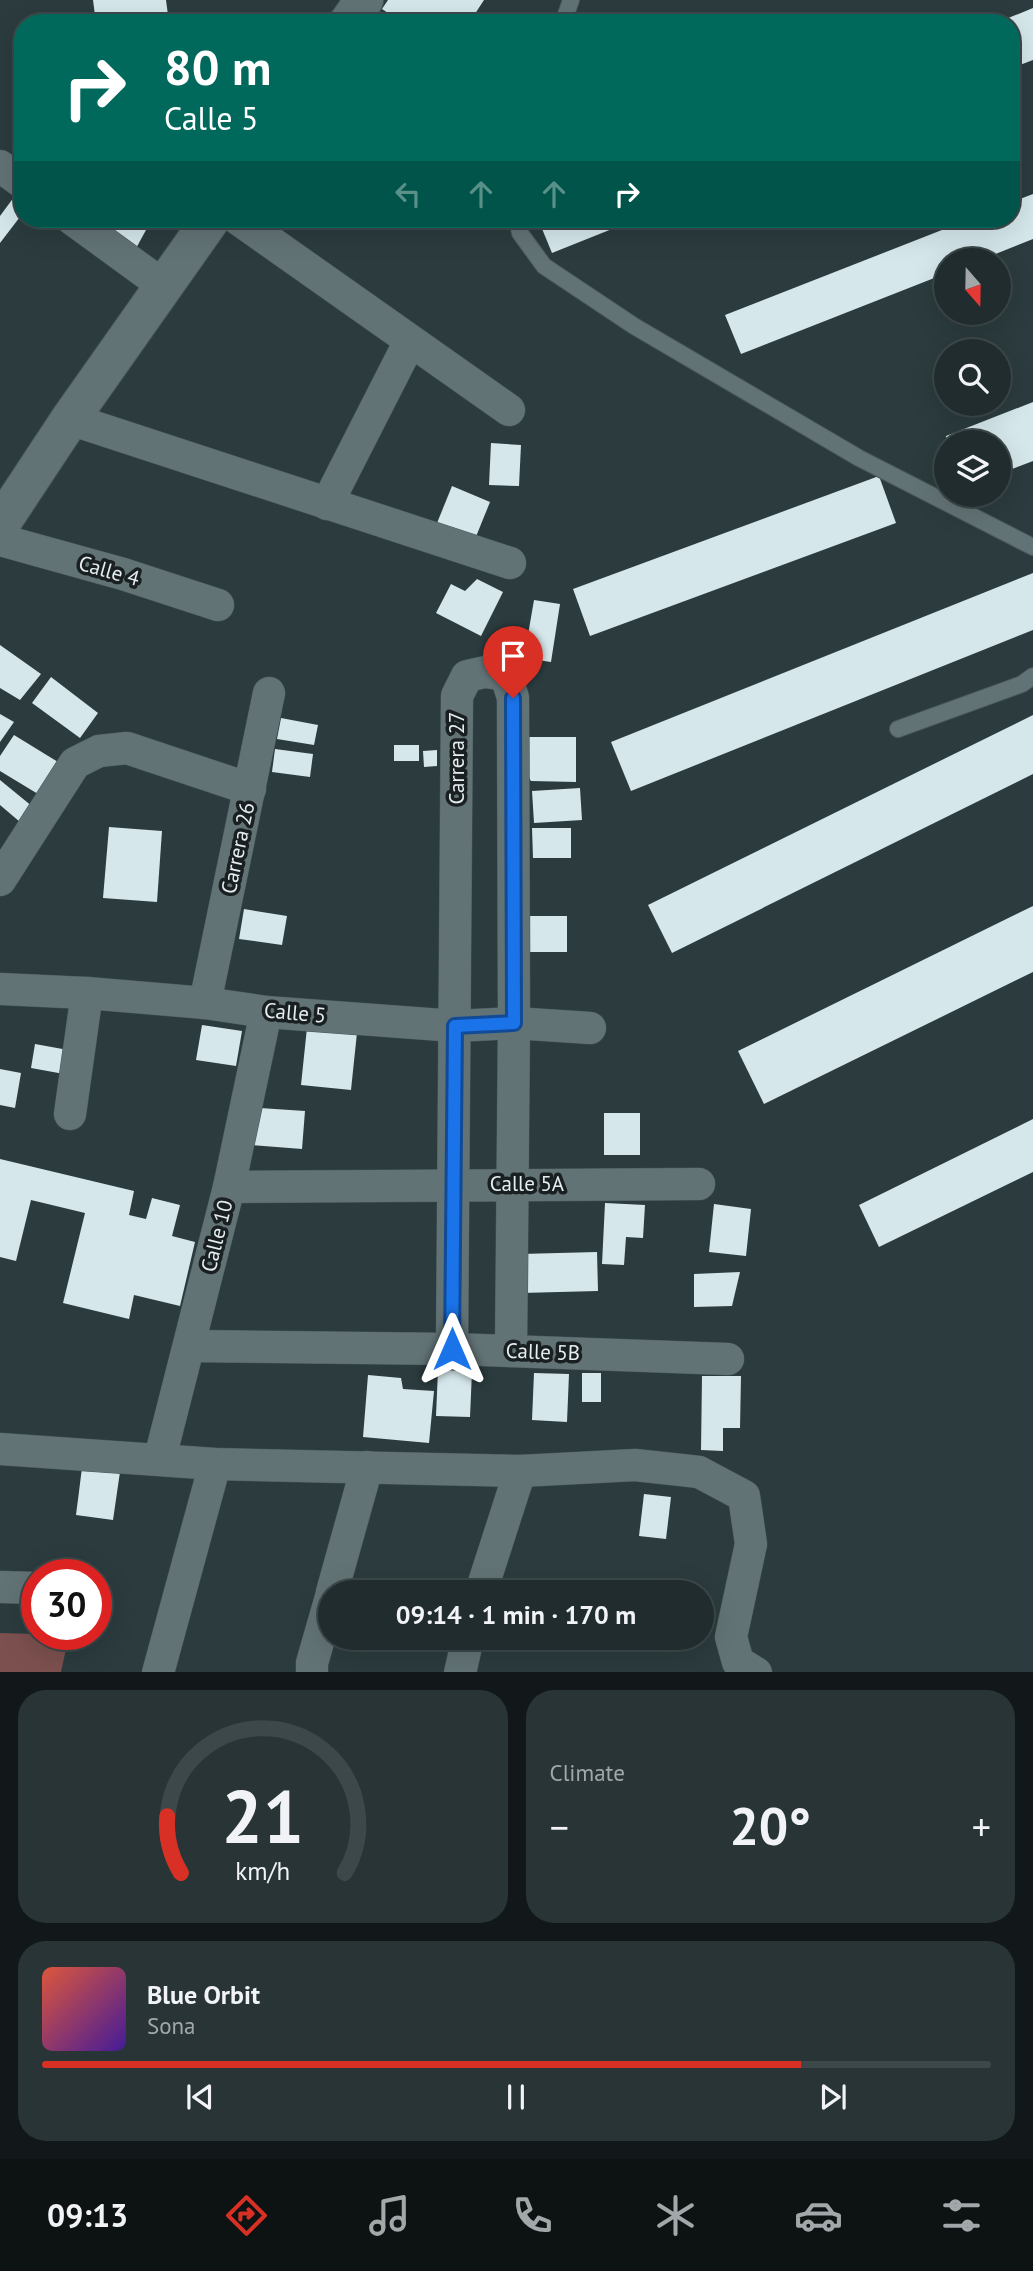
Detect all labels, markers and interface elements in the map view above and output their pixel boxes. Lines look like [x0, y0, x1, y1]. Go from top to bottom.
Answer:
text: 80 m [164, 35, 271, 99]
icon: right [49, 42, 140, 133]
text: Calle 5 [164, 97, 259, 139]
icon: left [389, 175, 427, 213]
icon: ahead [462, 175, 500, 213]
icon: ahead [535, 175, 573, 213]
icon: right [608, 175, 646, 213]
north arrow [934, 248, 1012, 326]
map controls [934, 248, 1011, 507]
button: search [934, 339, 1011, 416]
button: layers [934, 430, 1011, 507]
street label: Calle 4 [76, 549, 143, 592]
pin [483, 626, 543, 698]
icon: arrive [494, 637, 532, 675]
street label: Carrera 27 [443, 711, 470, 805]
street label: Carrera 26 [215, 800, 260, 896]
street label: Calle 5 [263, 996, 327, 1029]
street label: Calle 5A [490, 1170, 565, 1197]
street label: Calle 10 [195, 1197, 239, 1275]
position arrow [415, 1312, 489, 1386]
street label: Calle 5B [505, 1337, 581, 1366]
speed limit sign: 30 [21, 1559, 112, 1650]
text: 09:14 · 1 min · 170 m [396, 1598, 636, 1631]
text: Climate [550, 1758, 625, 1787]
text: 21 [221, 1769, 304, 1863]
text: 20° [729, 1792, 811, 1859]
text: − [550, 1802, 569, 1851]
text: + [972, 1802, 991, 1851]
text: km/h [235, 1854, 290, 1886]
text: Blue Orbit [147, 1978, 260, 2011]
text: Sona [147, 2011, 196, 2040]
icon: previous [181, 2078, 219, 2116]
icon: pause [497, 2078, 535, 2116]
icon: next [814, 2078, 852, 2116]
icon: directions [222, 2191, 271, 2240]
icon: music [365, 2191, 414, 2240]
icon: phone [508, 2191, 557, 2240]
icon: climate [651, 2191, 700, 2240]
icon: car [794, 2191, 843, 2240]
icon: filters [937, 2191, 986, 2240]
text: 09:13 [47, 2194, 128, 2236]

